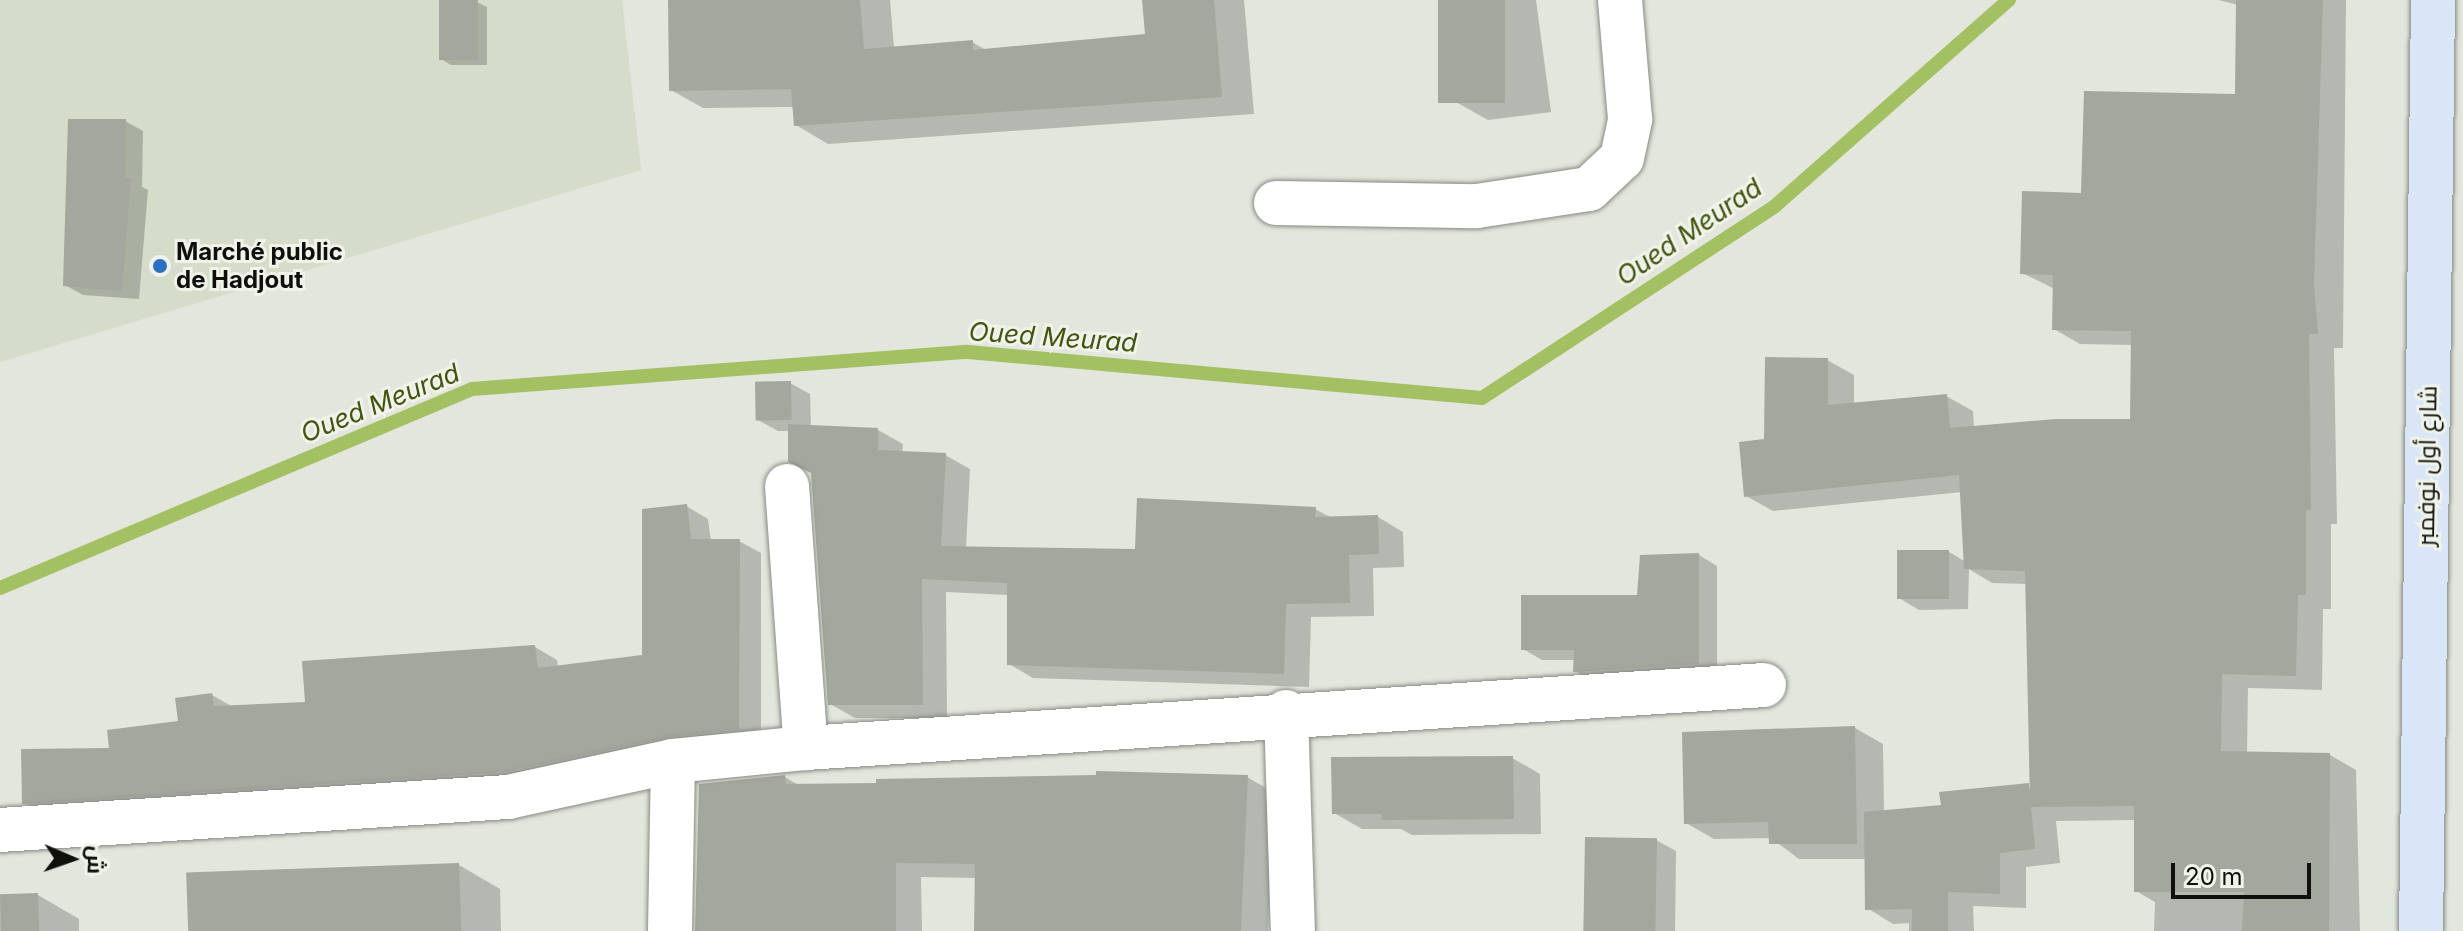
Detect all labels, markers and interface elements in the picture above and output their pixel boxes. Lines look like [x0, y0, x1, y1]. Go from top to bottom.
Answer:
water label: Oued Meurad [1610, 172, 1768, 292]
place label: Marché public de Hadjout [176, 238, 343, 294]
marker: Marché public de Hadjout [151, 257, 169, 275]
water label: Oued Meurad [968, 316, 1138, 358]
water label: Oued Meurad [296, 357, 464, 449]
street label: شارع أول نوفمبر [2411, 385, 2443, 547]
north arrow [32, 819, 112, 899]
text: ش [83, 845, 109, 874]
scale bar [2175, 847, 2315, 897]
text: 20 m [2185, 862, 2243, 891]

